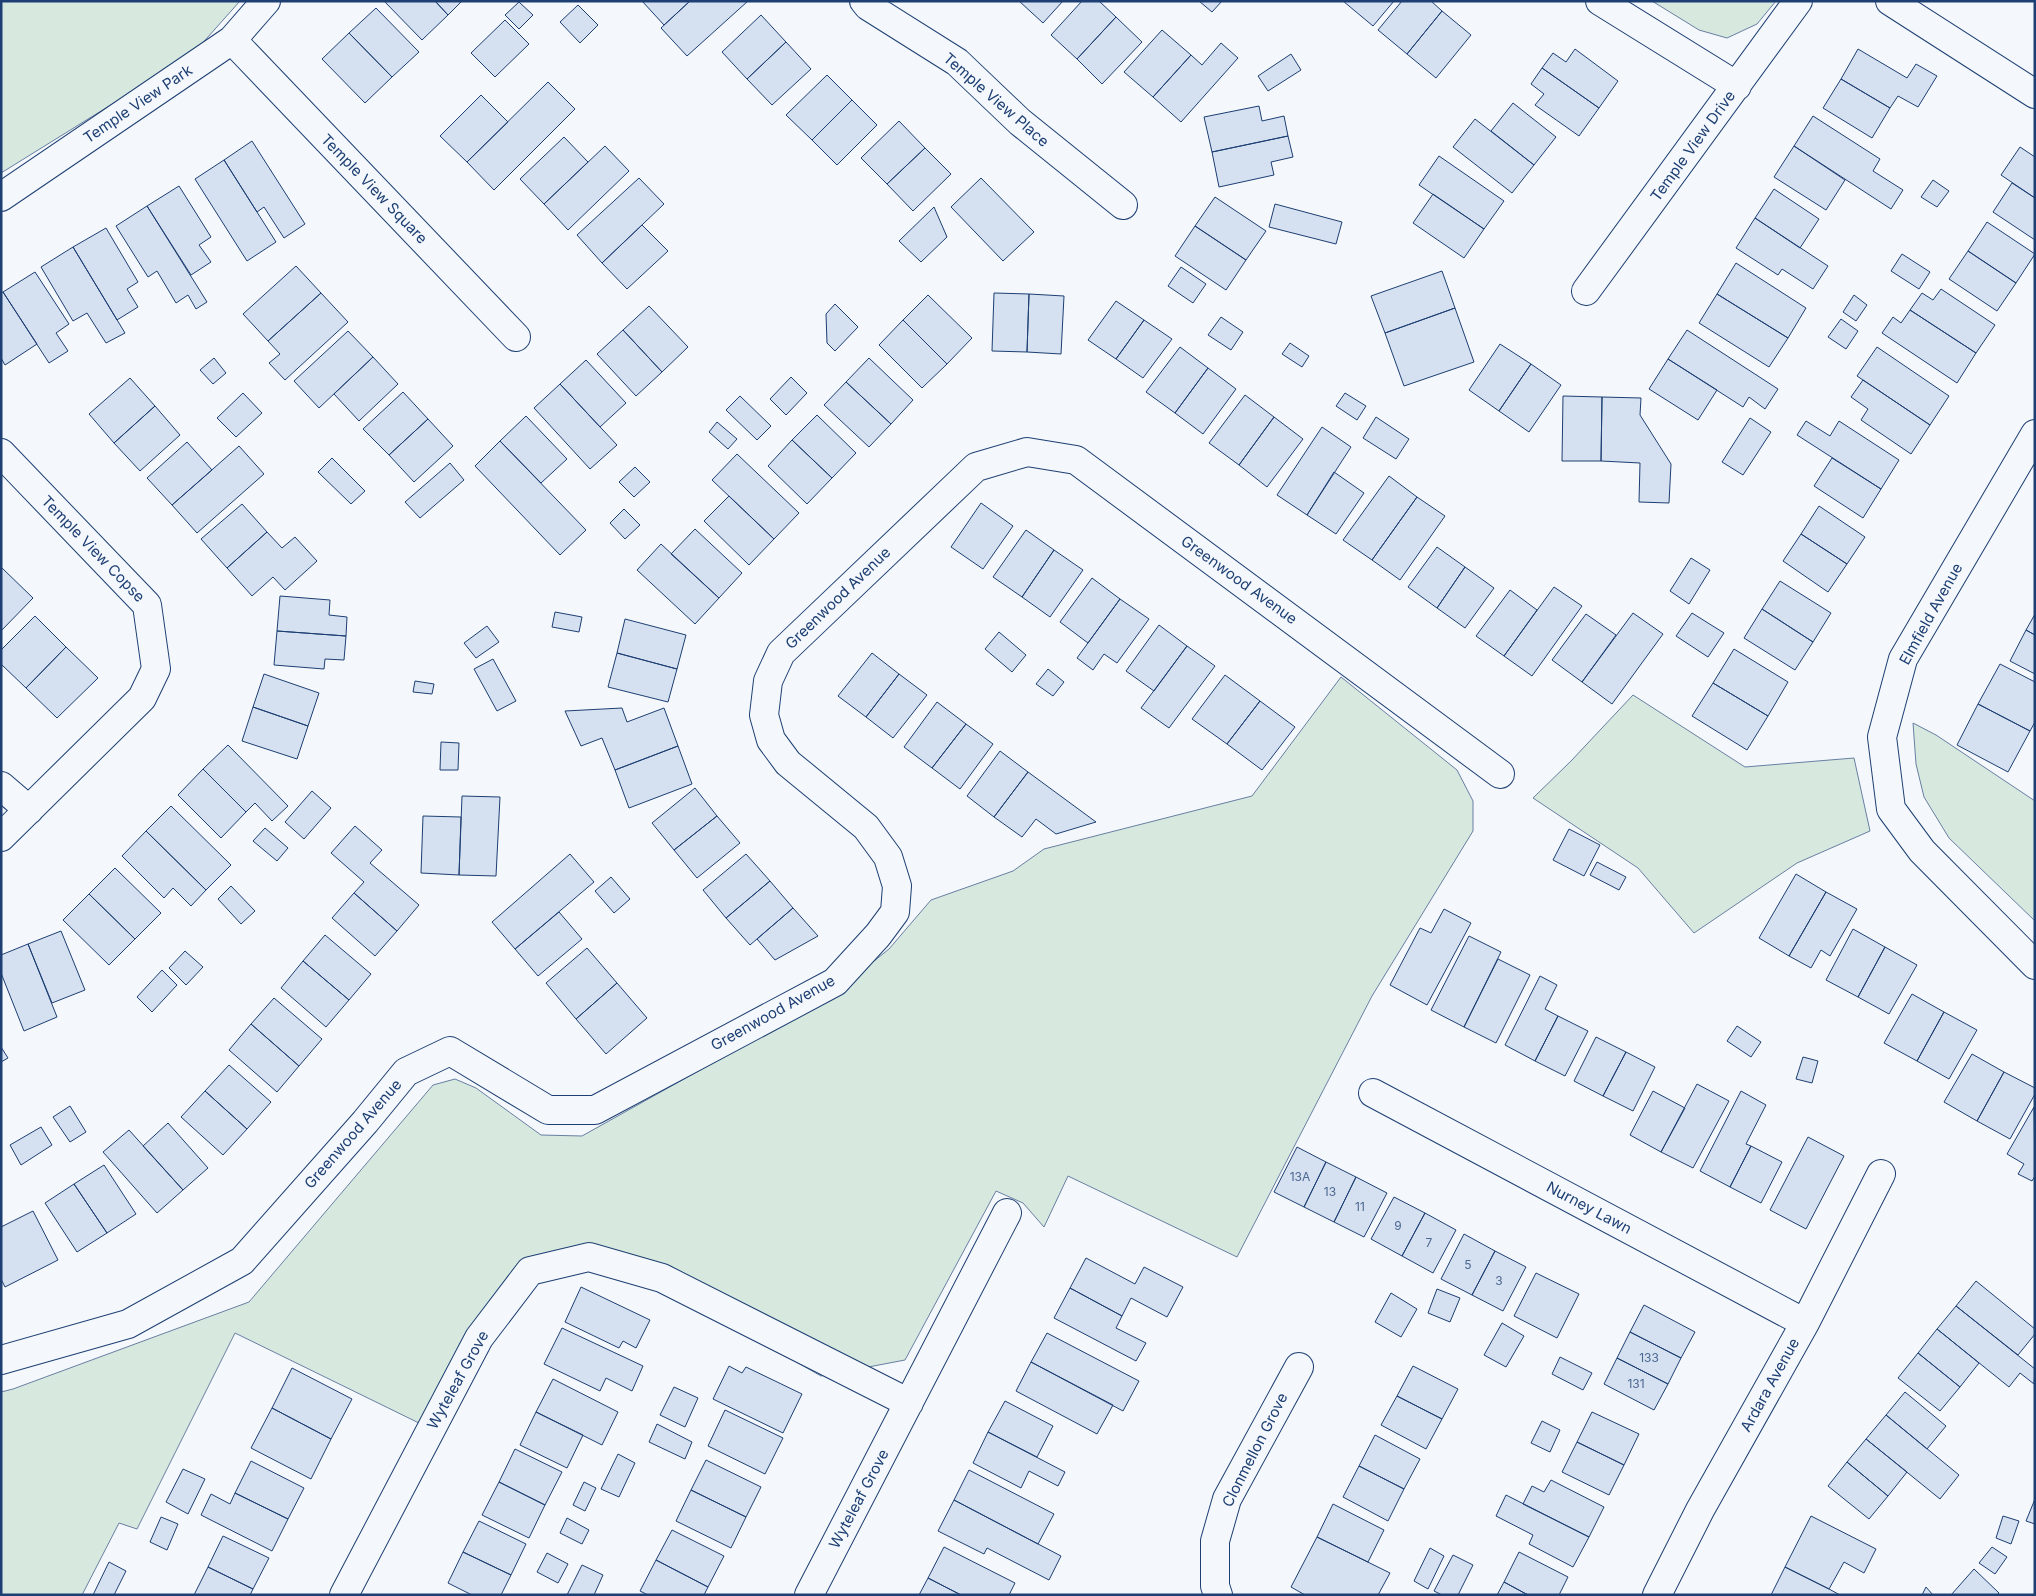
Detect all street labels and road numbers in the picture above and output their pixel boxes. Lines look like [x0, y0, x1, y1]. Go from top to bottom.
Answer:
street label: Temple View Place [940, 48, 1053, 151]
street label: Temple View Park [80, 60, 196, 147]
street label: Temple View Drive [1646, 87, 1739, 205]
street label: Temple View Square [317, 130, 432, 248]
street label: Temple View Copse [38, 491, 149, 606]
street label: Greenwood Avenue [1177, 531, 1301, 628]
street label: Greenwood Avenue [781, 543, 894, 653]
street label: Elmfield Avenue [1895, 560, 1966, 668]
street label: Greenwood Avenue [707, 971, 838, 1055]
street label: Greenwood Avenue [300, 1075, 405, 1192]
street label: Nurney Lawn [1543, 1177, 1635, 1238]
street label: Wyteleaf Grove [423, 1327, 492, 1432]
street label: Ardara Avenue [1736, 1335, 1803, 1435]
street label: Clonmellon Grove [1218, 1389, 1292, 1510]
street label: Wyteleaf Grove [824, 1446, 893, 1552]

